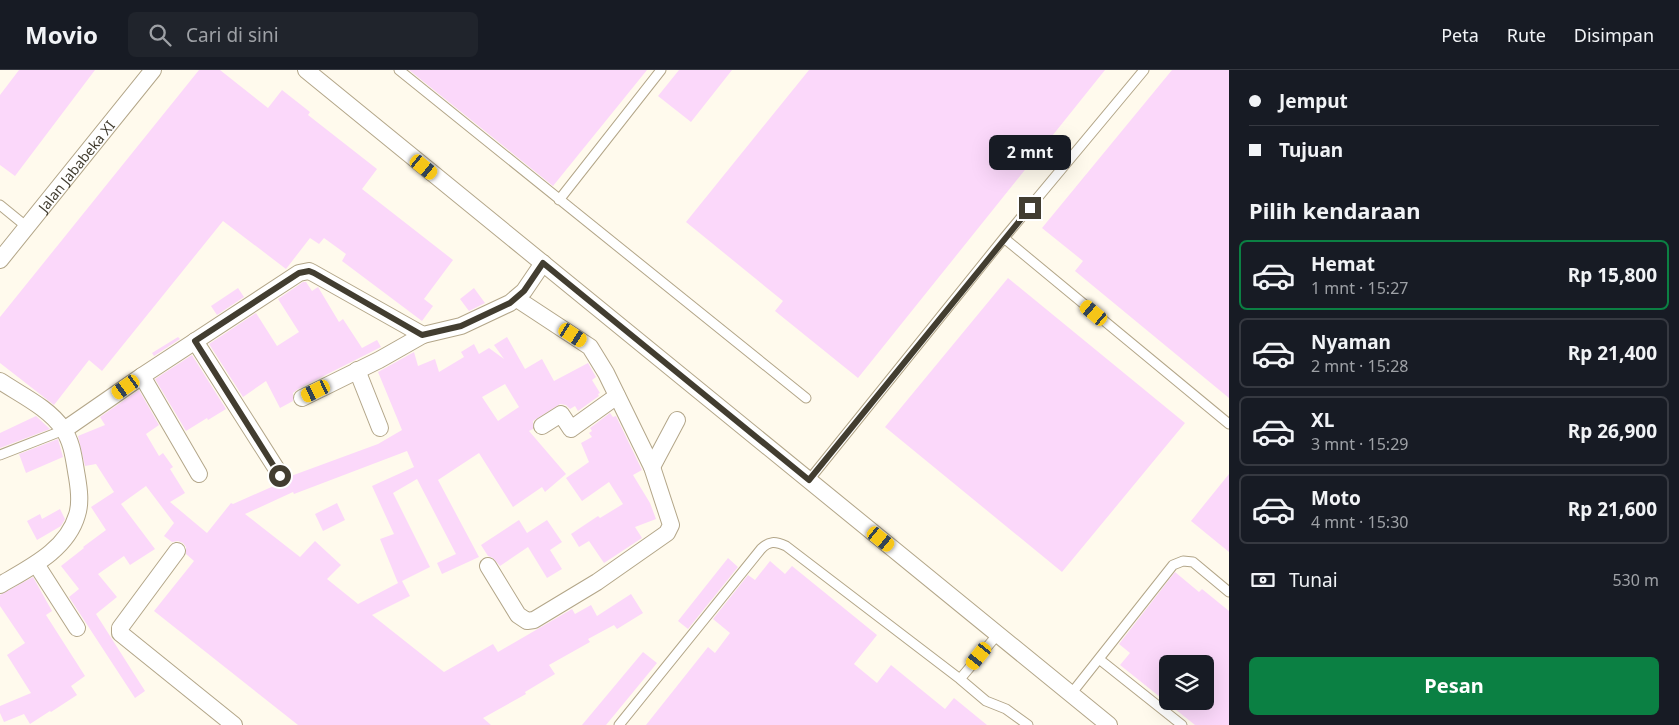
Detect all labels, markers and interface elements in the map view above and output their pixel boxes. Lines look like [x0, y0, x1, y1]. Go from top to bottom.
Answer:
search box [128, 12, 478, 57]
text: Movio [25, 18, 98, 51]
icon: search [146, 21, 174, 49]
text: Cari di sini [186, 22, 279, 48]
text: Peta [1441, 23, 1479, 47]
text: Rute [1507, 23, 1546, 47]
text: Disimpan [1574, 23, 1654, 47]
text: Jemput [1279, 88, 1348, 114]
street label: Jalan Jababeka XI [32, 116, 119, 217]
callout: 2 mnt [989, 136, 1071, 170]
text: Tujuan [1279, 137, 1343, 163]
text: 2 mnt [1007, 141, 1053, 163]
car [407, 152, 440, 182]
text: Pilih kendaraan [1249, 195, 1421, 225]
route end [1019, 197, 1041, 219]
text: Hemat [1311, 251, 1375, 277]
icon: car [1251, 253, 1296, 298]
text: Rp 15,800 [1568, 262, 1657, 288]
text: 1 mnt · 15:27 [1311, 277, 1408, 299]
car [1077, 298, 1110, 328]
car [556, 321, 589, 349]
text: Nyaman [1311, 329, 1391, 355]
icon: car [1251, 331, 1296, 376]
text: Rp 21,400 [1568, 340, 1657, 366]
text: 2 mnt · 15:28 [1311, 355, 1408, 377]
car [109, 372, 142, 402]
car [299, 378, 332, 404]
text: XL [1311, 407, 1334, 433]
icon: car [1251, 409, 1296, 454]
text: Rp 26,900 [1568, 418, 1657, 444]
text: 3 mnt · 15:29 [1311, 433, 1408, 455]
route start [269, 465, 291, 487]
text: Moto [1311, 485, 1361, 511]
icon: car [1251, 487, 1296, 532]
text: Rp 21,600 [1568, 496, 1657, 522]
text: 4 mnt · 15:30 [1311, 511, 1408, 533]
car [864, 524, 897, 554]
icon: cash [1249, 566, 1277, 594]
text: Tunai [1289, 567, 1338, 593]
text: 530 m [1612, 569, 1659, 591]
car [963, 640, 994, 672]
map controls [1159, 655, 1214, 710]
button: layers [1159, 655, 1214, 710]
button: Pesan [1249, 657, 1659, 715]

